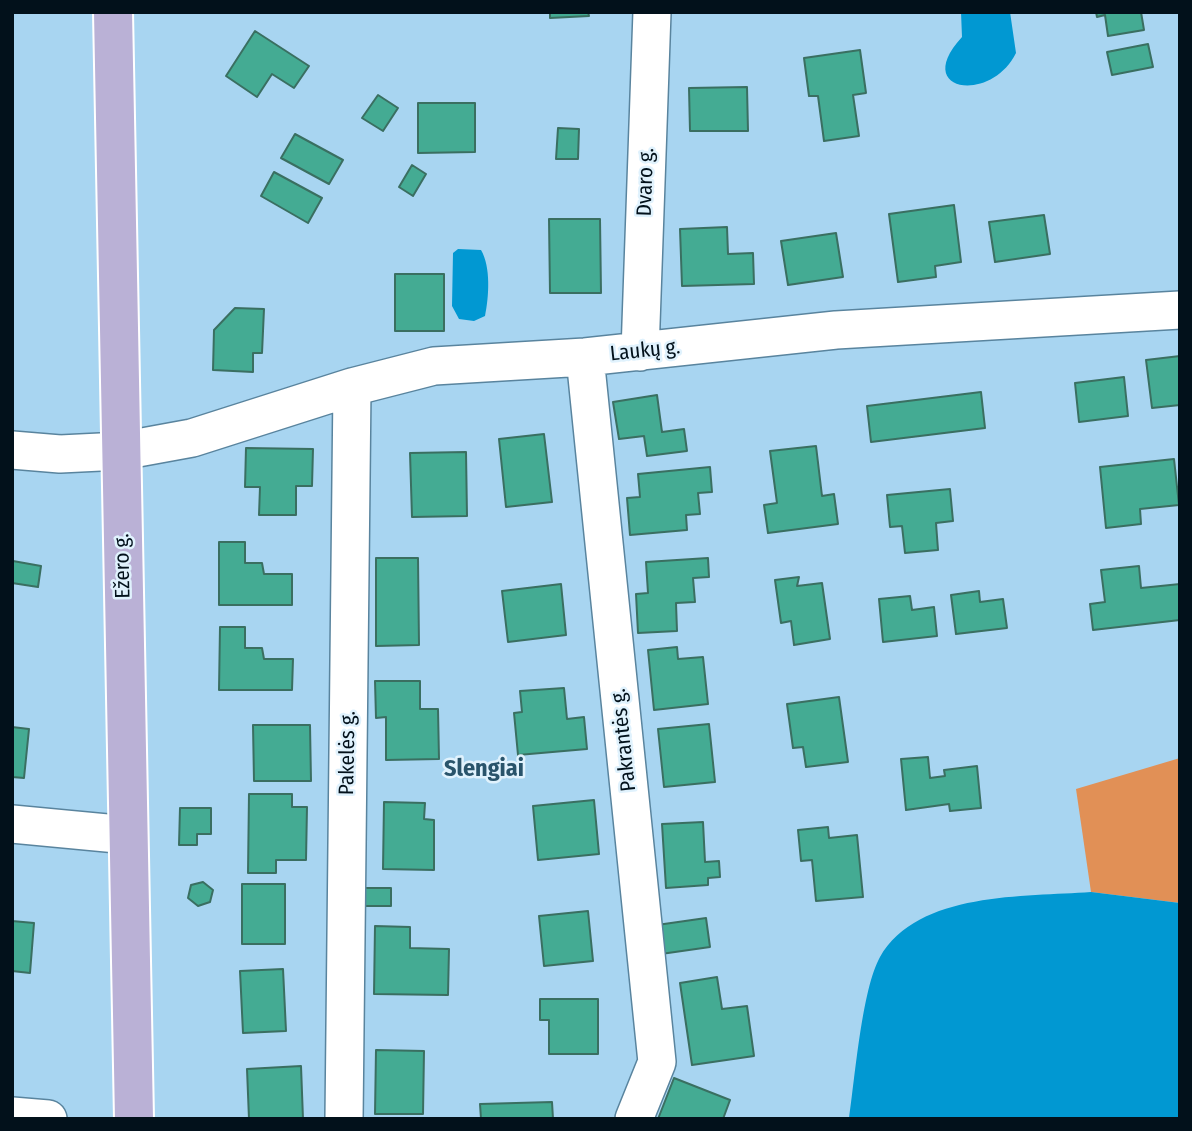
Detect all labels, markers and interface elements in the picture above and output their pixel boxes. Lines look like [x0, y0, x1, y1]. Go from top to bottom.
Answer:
street label: Dvaro g. [632, 147, 660, 217]
street label: Laukų g. [609, 335, 681, 367]
street label: Ežero g. [110, 533, 136, 599]
street label: Pakrantės g. [606, 687, 642, 793]
street label: Pakelės g. [335, 711, 361, 795]
district label: Slengiai [444, 755, 524, 783]

